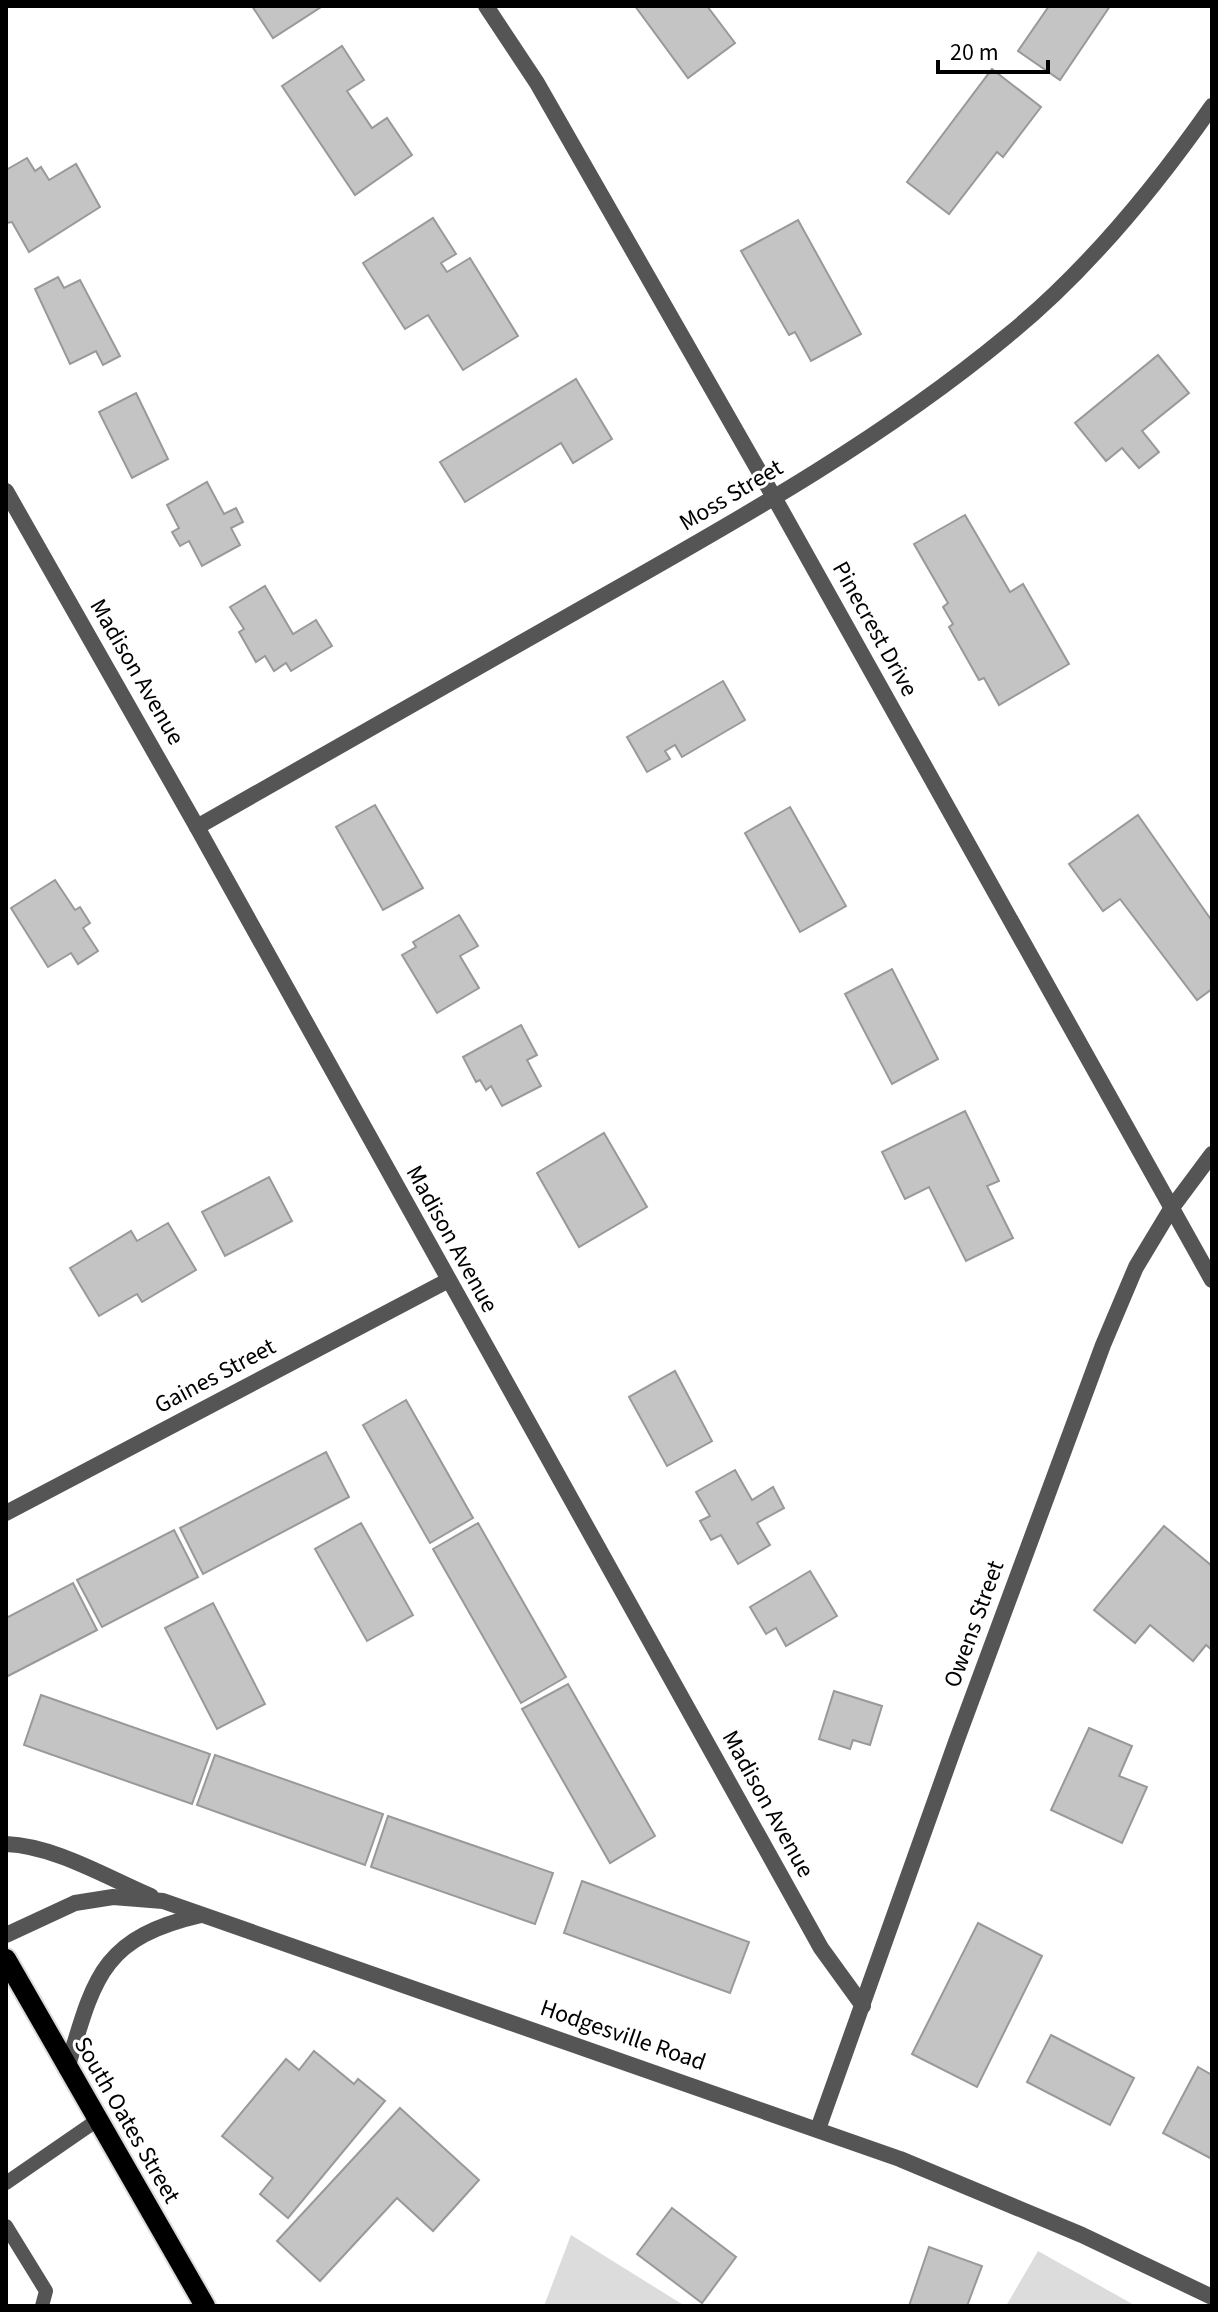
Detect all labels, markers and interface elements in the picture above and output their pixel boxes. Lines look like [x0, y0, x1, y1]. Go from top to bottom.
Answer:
scale bar [938, 24, 1048, 74]
text: 20 m [950, 35, 999, 70]
street label: Moss Street [673, 450, 789, 540]
street label: Pinecrest Drive [823, 555, 927, 703]
street label: Madison Avenue [81, 592, 193, 752]
street label: Madison Avenue [397, 1159, 507, 1319]
street label: Gaines Street [148, 1329, 282, 1423]
street label: Owens Street [935, 1555, 1013, 1693]
street label: Madison Avenue [713, 1724, 823, 1884]
street label: Hodgesville Road [535, 1990, 711, 2080]
street label: South Oates Street [65, 2030, 189, 2210]

